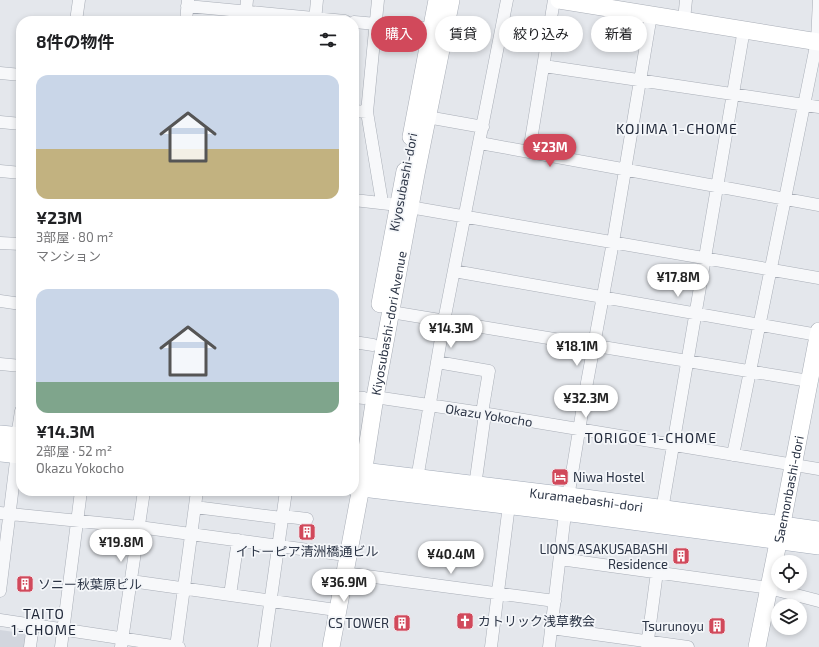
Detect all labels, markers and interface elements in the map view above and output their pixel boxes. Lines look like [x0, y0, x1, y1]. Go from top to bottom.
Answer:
chip: 購入 [371, 16, 427, 52]
chip: 賃貸 [435, 16, 491, 52]
chip: 絞り込み [499, 16, 583, 52]
chip: 新着 [591, 16, 647, 52]
icon: filters [317, 29, 339, 51]
text: 8件の物件 [36, 31, 115, 51]
icon: home [152, 101, 224, 173]
district label: KOJIMA 1-CHOME [616, 120, 738, 137]
street label: Kiyosubashi-dori [386, 131, 420, 233]
pin: ¥23M [526, 134, 574, 168]
text: ¥23M [532, 139, 568, 155]
text: ¥23M [36, 207, 82, 227]
text: 3部屋 · 80 m² [36, 229, 114, 245]
text: マンション [36, 248, 101, 264]
street label: Kiyosubashi-dori Avenue [367, 250, 410, 397]
pin: ¥17.8M [645, 264, 711, 298]
text: ¥17.8M [656, 269, 700, 285]
icon: home [152, 315, 224, 387]
pin: ¥14.3M [418, 315, 484, 349]
text: ¥14.3M [429, 320, 473, 336]
pin: ¥18.1M [544, 333, 610, 367]
text: ¥18.1M [556, 338, 598, 354]
pin: ¥32.3M [553, 385, 619, 419]
text: ¥32.3M [563, 390, 609, 406]
street label: Okazu Yokocho [444, 400, 534, 430]
text: ¥14.3M [36, 421, 95, 441]
district label: TORIGOE 1-CHOME [585, 429, 717, 446]
street label: Saemonbashi-dori [770, 434, 807, 544]
text: 2部屋 · 52 m² [36, 443, 112, 459]
text: Okazu Yokocho [36, 460, 124, 476]
hotel icon: Niwa Hostel [550, 467, 570, 487]
place label: Niwa Hostel [573, 469, 645, 485]
street label: Kuramaebashi-dori [529, 484, 644, 515]
building icon: イトーピア清洲橋通ビル [297, 522, 317, 542]
pin: ¥19.8M [88, 529, 154, 563]
text: ¥19.8M [98, 534, 144, 550]
pin: ¥40.4M [418, 541, 484, 575]
place label: LIONS ASAKUSABASHI Residence [539, 541, 668, 572]
place label: イトーピア清洲橋通ビル [235, 543, 379, 559]
text: ¥40.4M [427, 546, 475, 562]
building icon: LIONS ASAKUSABASHI Residence [671, 546, 691, 566]
map controls [771, 555, 807, 635]
button: locate [771, 555, 807, 591]
pin: ¥36.9M [311, 569, 377, 603]
building icon: ソニー秋葉原ビル [15, 574, 35, 594]
text: ¥36.9M [321, 574, 367, 590]
place label: ソニー秋葉原ビル [38, 576, 142, 592]
button: layers [771, 599, 807, 635]
district label: TAITO 1-CHOME [11, 605, 77, 638]
church icon: カトリック浅草教会 [455, 611, 475, 631]
building icon: CS TOWER [392, 613, 412, 633]
place label: カトリック浅草教会 [478, 613, 595, 629]
place label: CS TOWER [328, 615, 389, 631]
building icon: Tsurunoyu [707, 616, 727, 636]
place label: Tsurunoyu [642, 618, 704, 634]

